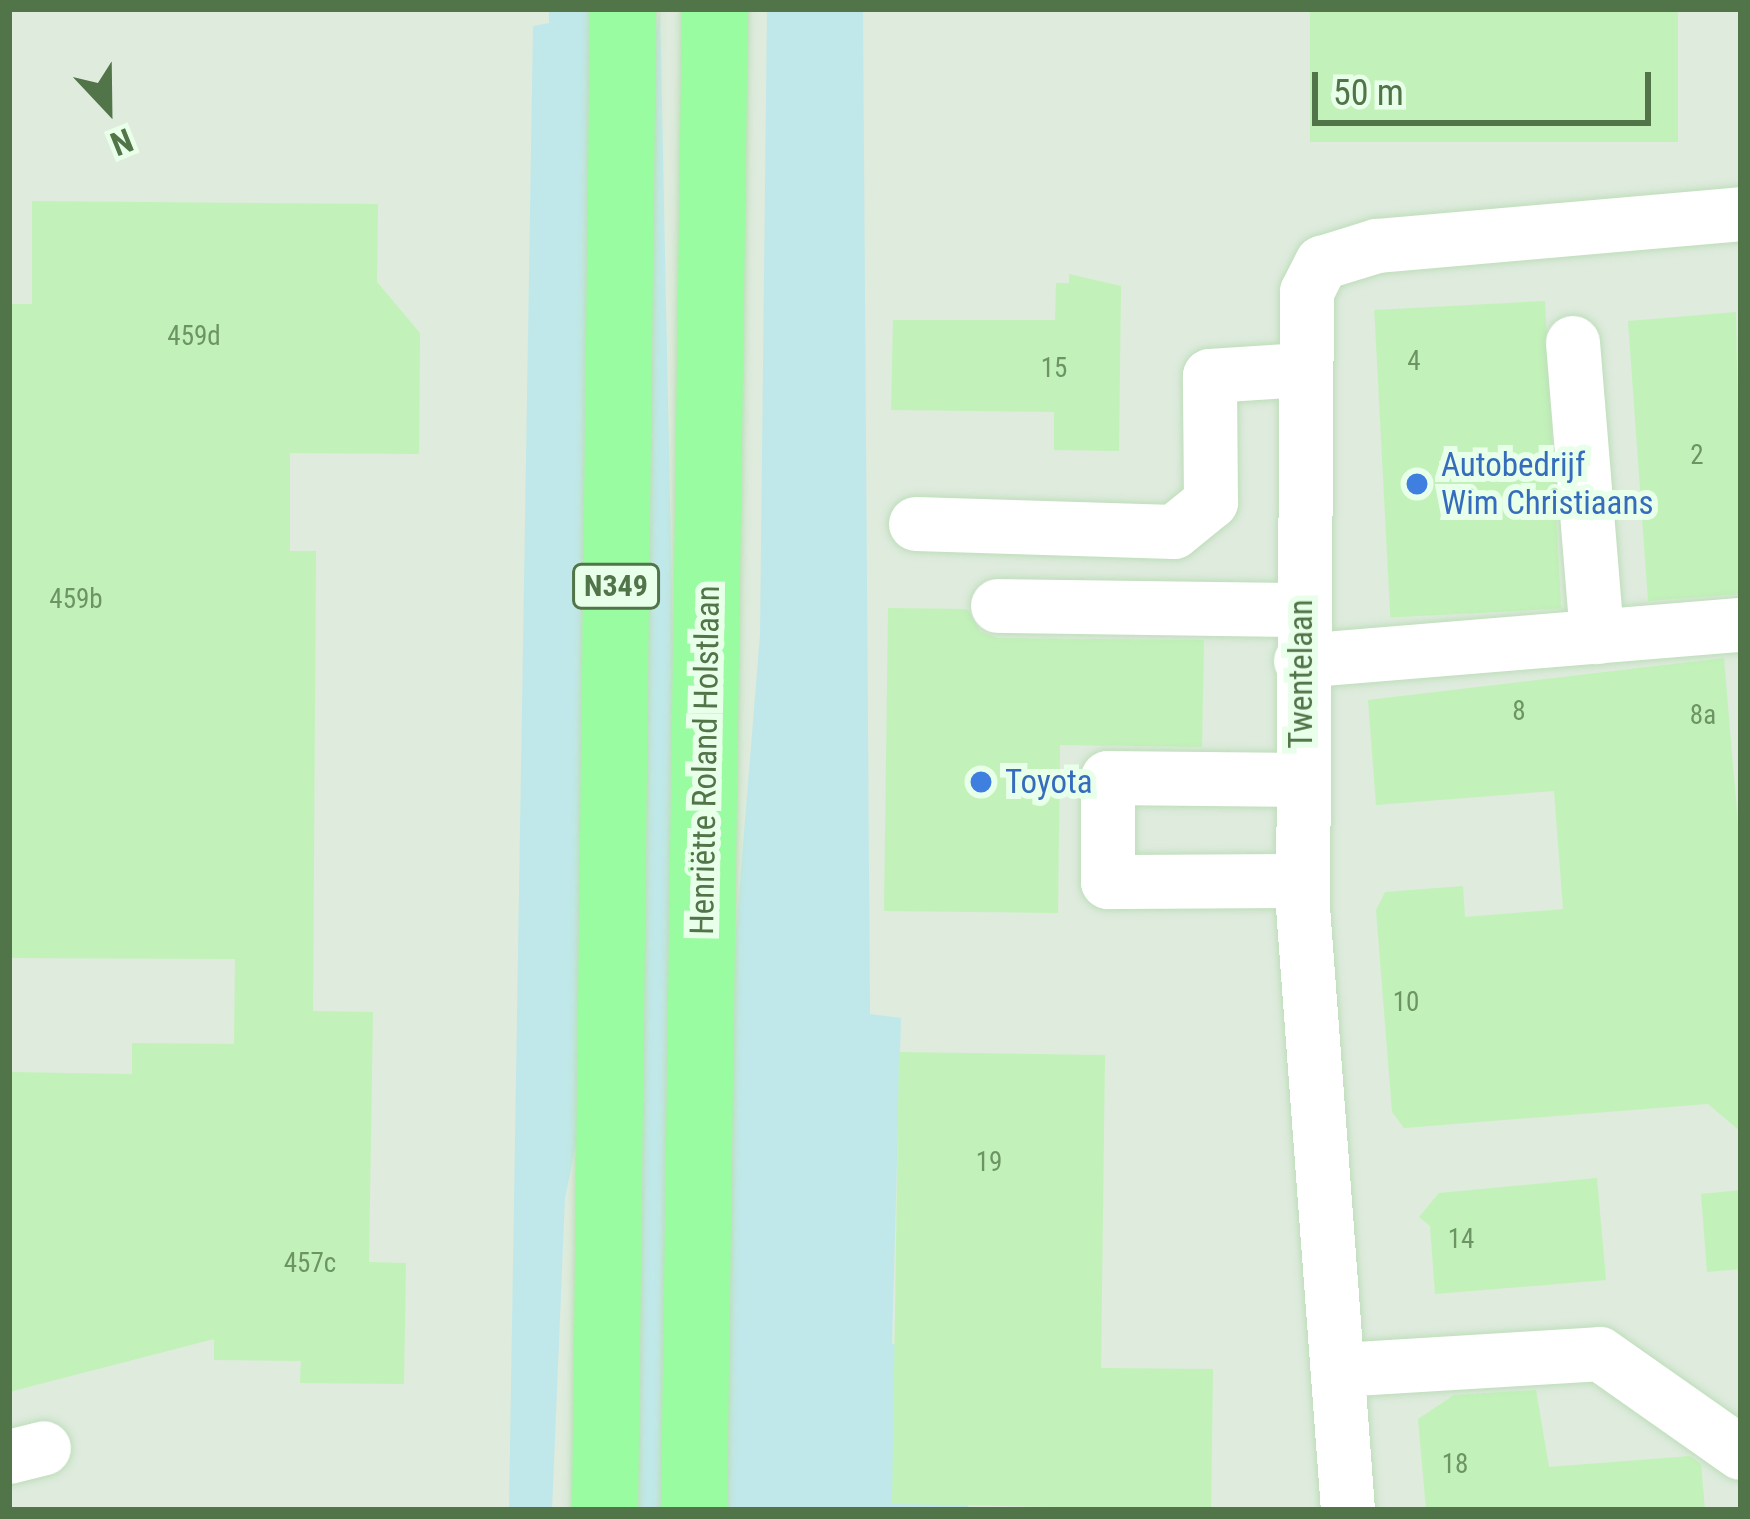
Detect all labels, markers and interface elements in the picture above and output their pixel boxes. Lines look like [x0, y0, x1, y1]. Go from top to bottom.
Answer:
north arrow [48, 48, 168, 168]
scale bar [1318, 48, 1657, 122]
text: 50 m [1333, 72, 1404, 114]
text: N [105, 120, 138, 164]
house number: 459d [167, 321, 221, 353]
house number: 4 [1407, 346, 1421, 378]
house number: 15 [1041, 353, 1067, 385]
house number: 2 [1690, 440, 1704, 472]
place label: Autobedrijf Wim Christiaans [1441, 445, 1653, 523]
marker: Autobedrijf Wim Christiaans [1404, 471, 1430, 497]
road number: N349 [571, 562, 661, 610]
house number: 459b [49, 584, 103, 616]
street label: Henriëtte Roland Holstlaan [682, 585, 728, 935]
street label: Twentelaan [1281, 599, 1321, 749]
house number: 8 [1512, 696, 1526, 728]
house number: 8a [1690, 700, 1716, 732]
place label: Toyota [1005, 762, 1093, 802]
marker: Toyota [968, 769, 994, 795]
house number: 10 [1393, 987, 1419, 1019]
house number: 19 [976, 1147, 1002, 1179]
house number: 14 [1448, 1224, 1474, 1256]
house number: 457c [284, 1248, 336, 1280]
house number: 18 [1442, 1449, 1468, 1481]

